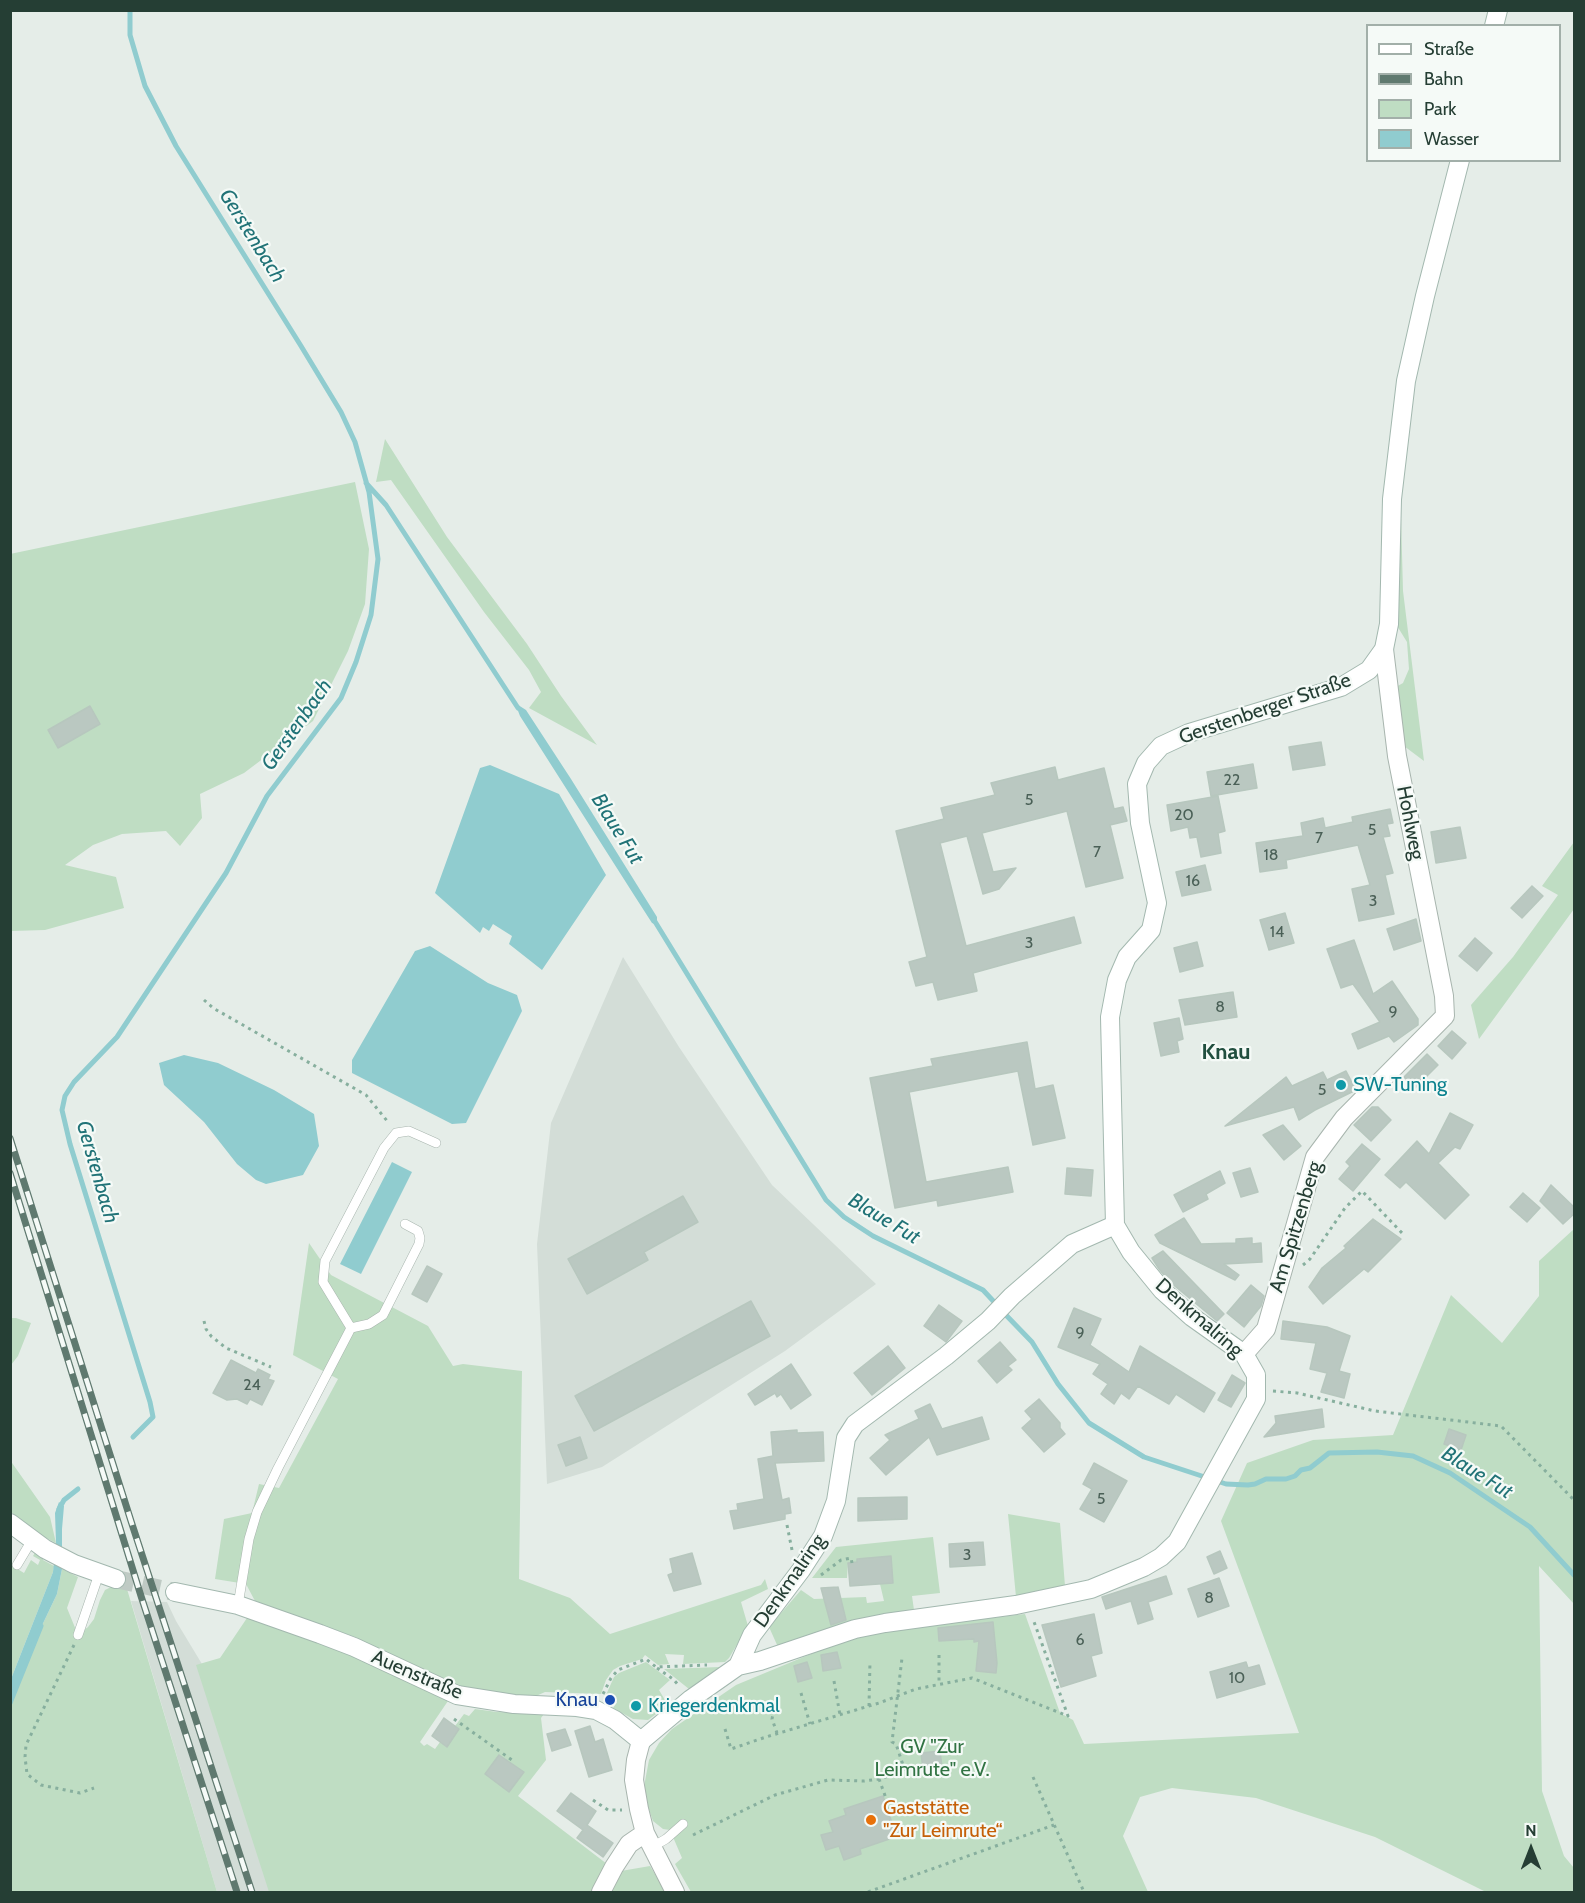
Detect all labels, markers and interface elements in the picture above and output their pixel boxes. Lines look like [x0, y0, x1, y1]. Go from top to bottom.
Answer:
legend [1366, 24, 1561, 162]
text: Straße [1424, 38, 1474, 60]
text: Bahn [1424, 68, 1463, 90]
text: Park [1424, 98, 1456, 120]
text: Wasser [1424, 128, 1479, 150]
water label: Gerstenbach [213, 185, 291, 287]
street label: Gerstenberger Straße [1176, 668, 1354, 750]
water label: Gerstenbach [256, 675, 338, 775]
house number: 22 [1224, 770, 1240, 790]
street label: Hohlweg [1391, 784, 1429, 862]
water label: Blaue Fut [585, 789, 649, 869]
house number: 5 [1025, 790, 1033, 810]
house number: 20 [1174, 805, 1194, 825]
house number: 5 [1368, 820, 1376, 840]
house number: 7 [1315, 828, 1323, 848]
house number: 7 [1093, 842, 1101, 862]
house number: 18 [1264, 845, 1278, 865]
house number: 16 [1186, 871, 1200, 891]
house number: 3 [1369, 891, 1377, 911]
house number: 14 [1270, 922, 1284, 942]
house number: 3 [1025, 933, 1033, 953]
house number: 8 [1215, 997, 1225, 1017]
house number: 9 [1388, 1002, 1398, 1022]
district label: Knau [1202, 1040, 1250, 1066]
place label: SW-Tuning [1353, 1073, 1447, 1097]
marker: SW-Tuning [1334, 1078, 1348, 1092]
house number: 5 [1318, 1080, 1326, 1100]
water label: Gerstenbach [70, 1118, 124, 1226]
street label: Am Spitzenberg [1265, 1158, 1327, 1296]
water label: Blaue Fut [844, 1188, 924, 1250]
street label: Denkmalring [1150, 1273, 1248, 1363]
house number: 9 [1075, 1323, 1085, 1343]
house number: 24 [243, 1375, 261, 1395]
water label: Blaue Fut [1437, 1441, 1517, 1505]
house number: 5 [1097, 1489, 1105, 1509]
street label: Denkmalring [749, 1530, 831, 1632]
house number: 3 [963, 1545, 971, 1565]
house number: 8 [1204, 1588, 1214, 1608]
house number: 6 [1075, 1630, 1085, 1650]
street label: Auenstraße [368, 1645, 466, 1705]
house number: 10 [1229, 1668, 1245, 1688]
place label: Knau [555, 1688, 598, 1712]
marker: Knau [603, 1693, 617, 1707]
place label: Kriegerdenkmal [648, 1694, 780, 1718]
marker: Kriegerdenkmal [629, 1699, 643, 1713]
park label: GV "Zur Leimrute" e.V. [874, 1735, 990, 1782]
place label: Gaststätte "Zur Leimrute“ [883, 1796, 1002, 1843]
marker: Gaststätte "Zur Leimrute“ [864, 1813, 878, 1827]
north arrow [1501, 1819, 1561, 1879]
text: N [1525, 1821, 1537, 1840]

